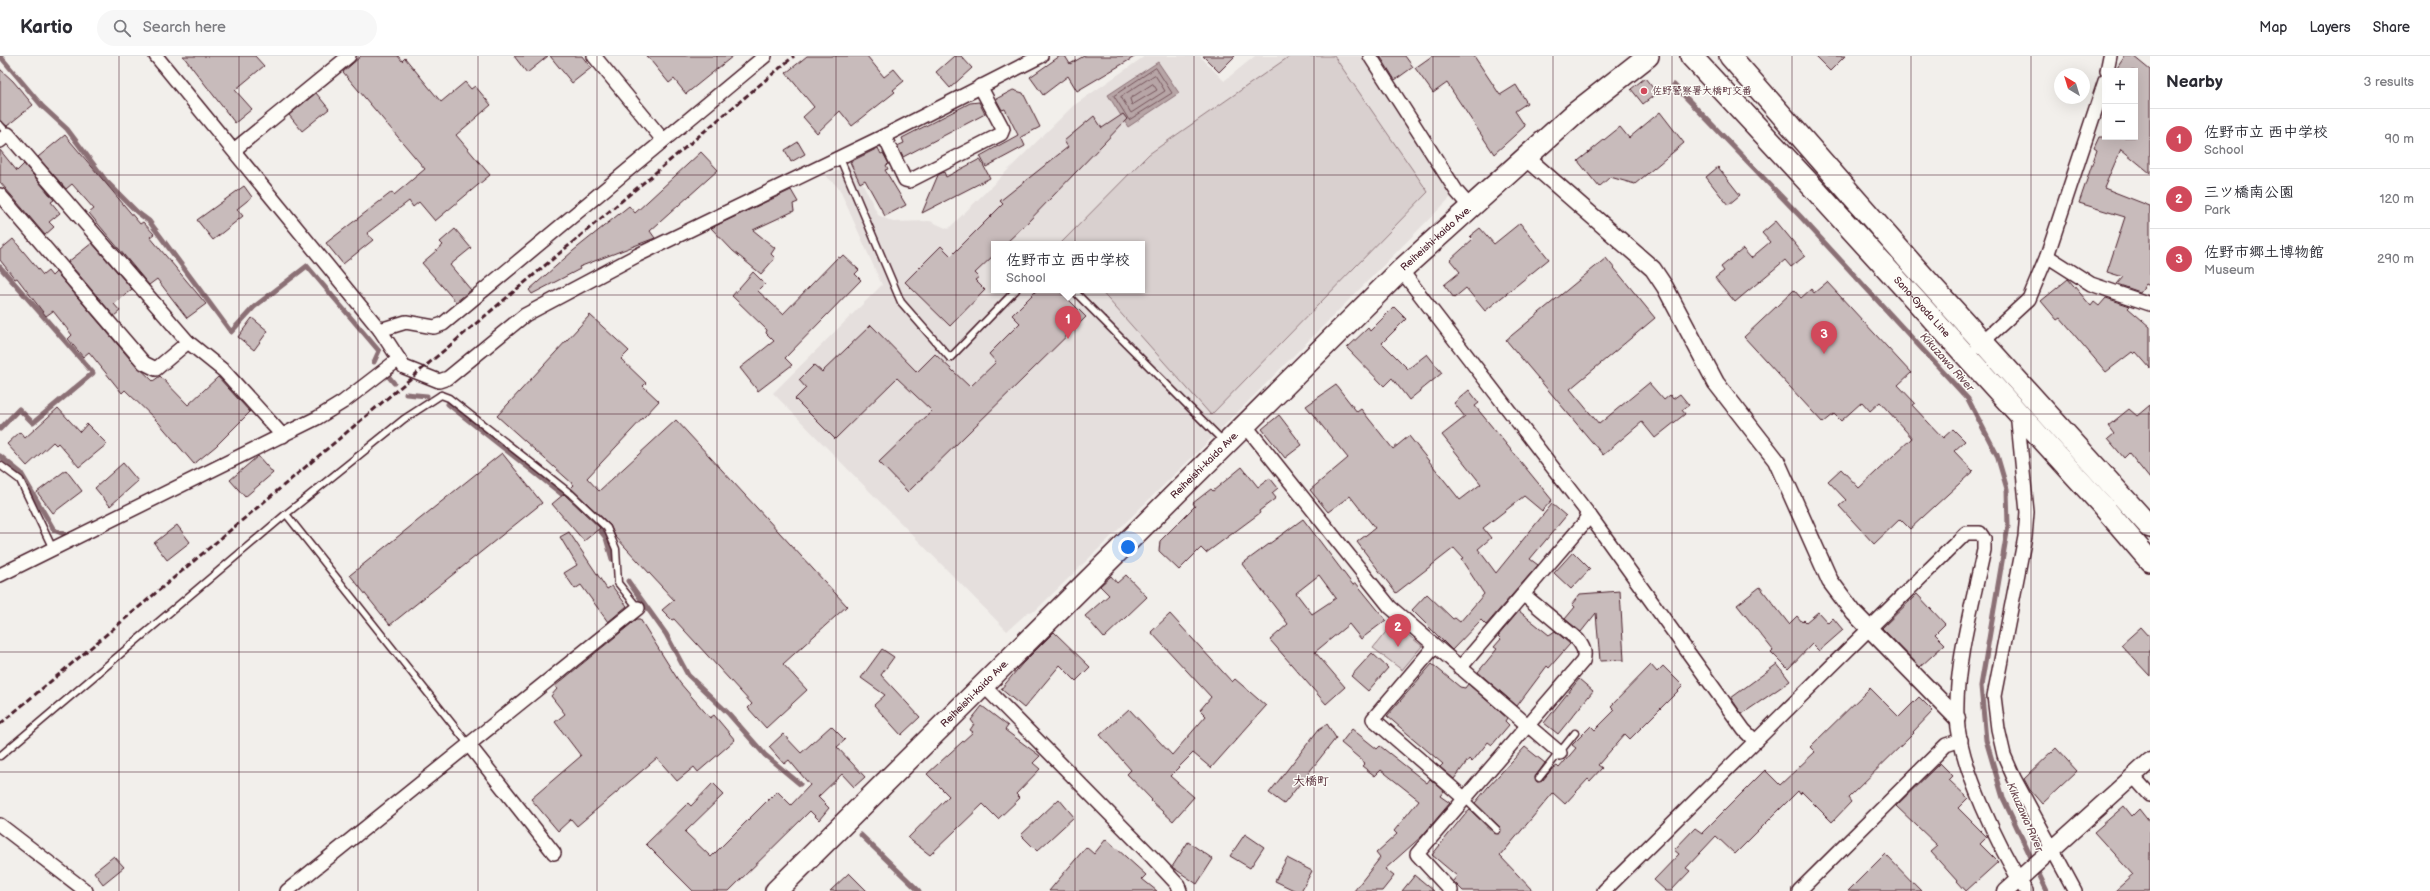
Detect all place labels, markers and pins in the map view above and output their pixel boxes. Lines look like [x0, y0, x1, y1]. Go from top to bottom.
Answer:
place label: 佐野警察署大橋町交番 [1652, 85, 1752, 97]
marker: 佐野警察署大橋町交番 [1639, 86, 1649, 96]
pin: 1 [1055, 306, 1081, 339]
pin: 3 [1811, 321, 1837, 354]
pin: 2 [1385, 614, 1411, 647]

